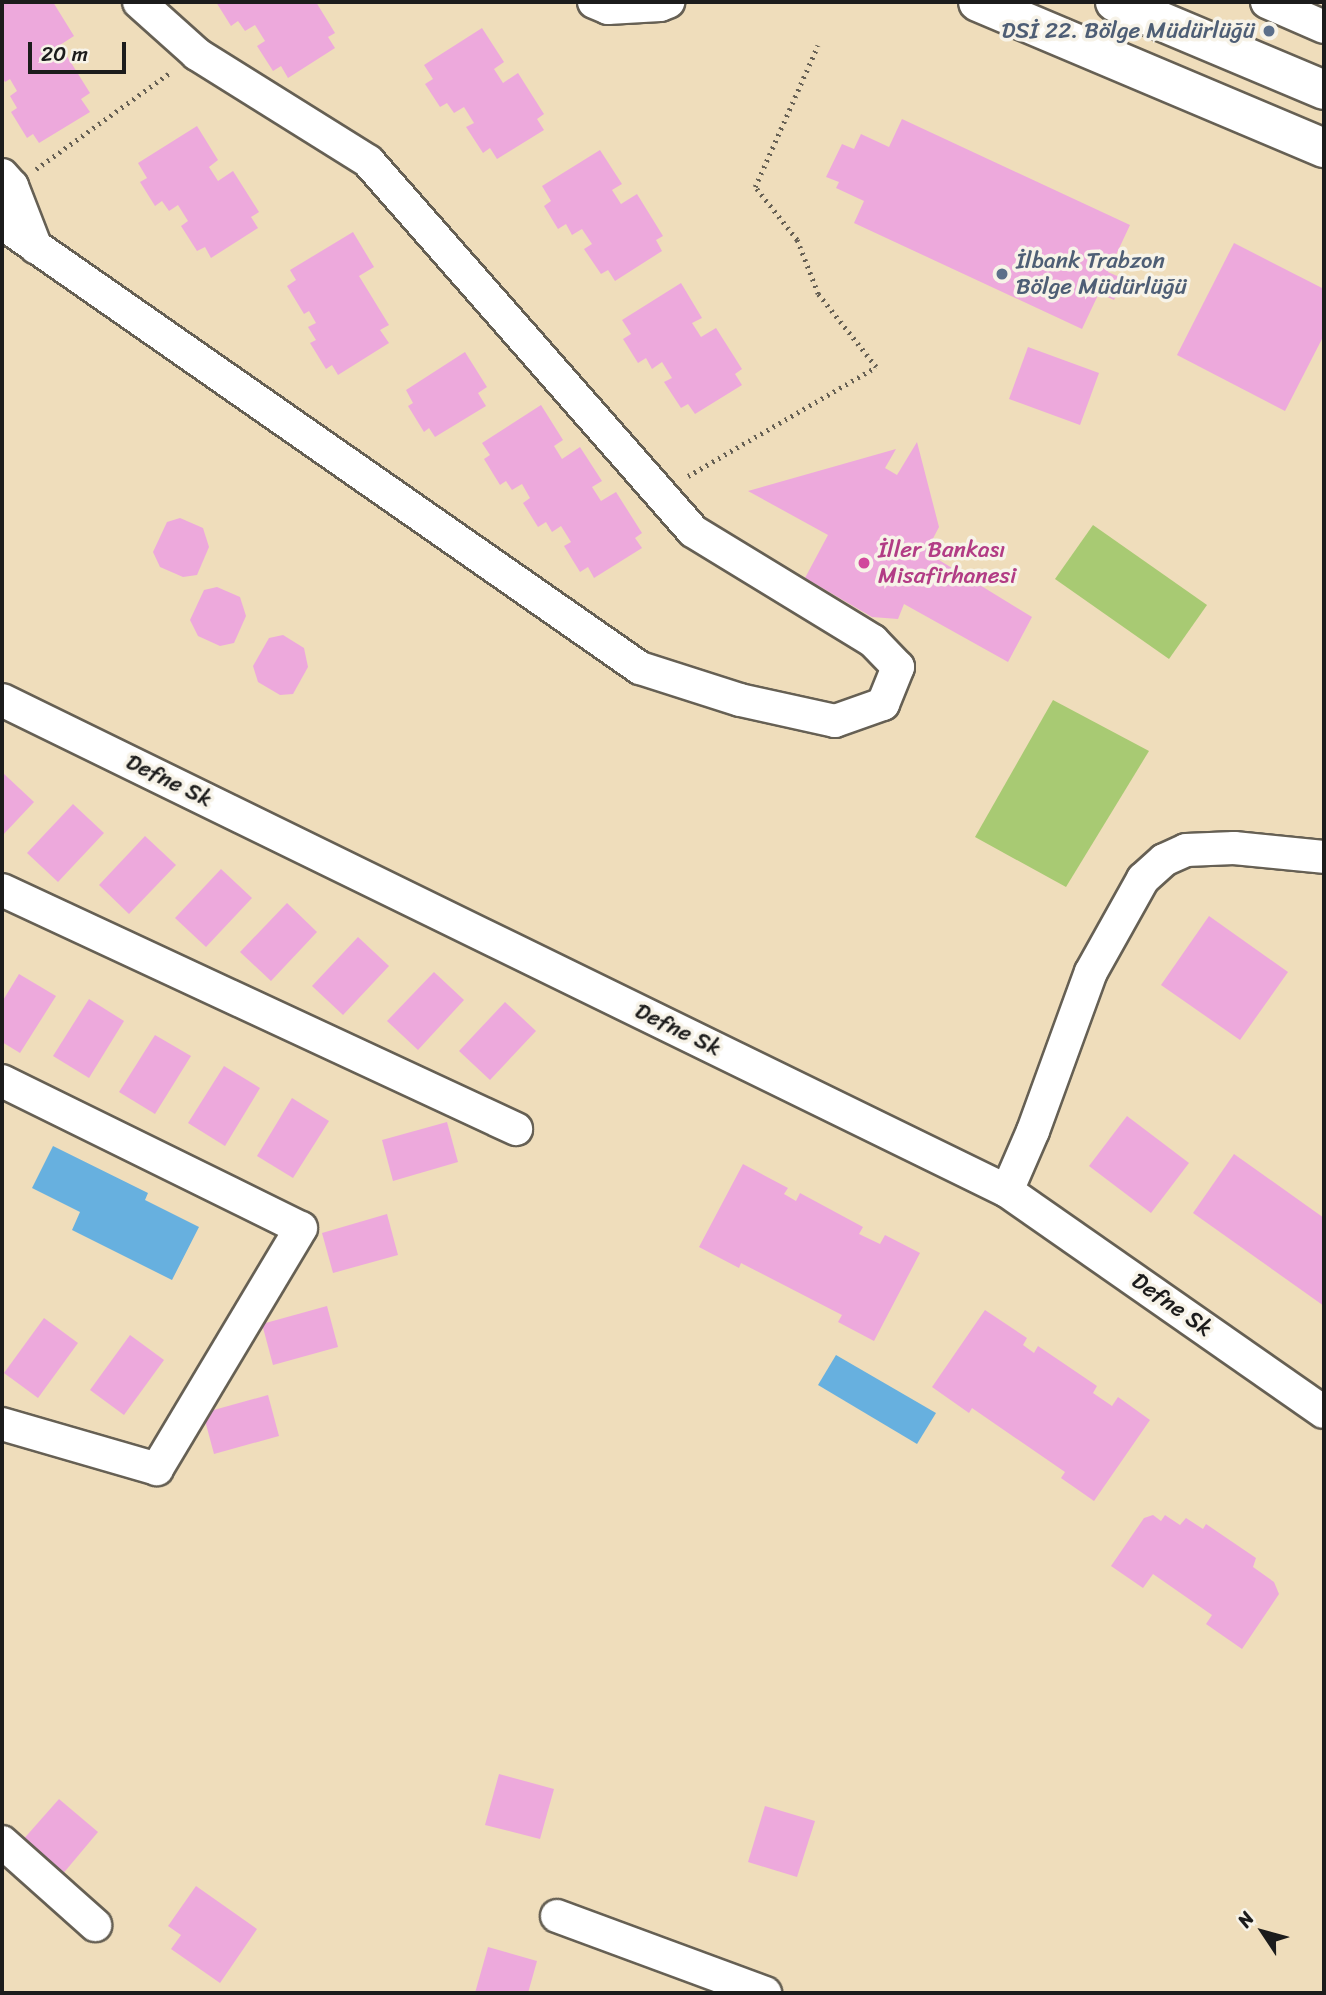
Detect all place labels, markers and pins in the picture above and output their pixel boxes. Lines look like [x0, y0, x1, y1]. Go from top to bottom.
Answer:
place label: DSİ 22. Bölge Müdürlüğü [1002, 17, 1255, 45]
marker: DSİ 22. Bölge Müdürlüğü [1261, 23, 1277, 39]
place label: İlbank Trabzon Bölge Müdürlüğü [1016, 247, 1186, 301]
marker: İlbank Trabzon Bölge Müdürlüğü [994, 266, 1010, 282]
place label: İller Bankası Misafirhanesi [878, 536, 1016, 590]
marker: İller Bankası Misafirhanesi [856, 555, 872, 571]

